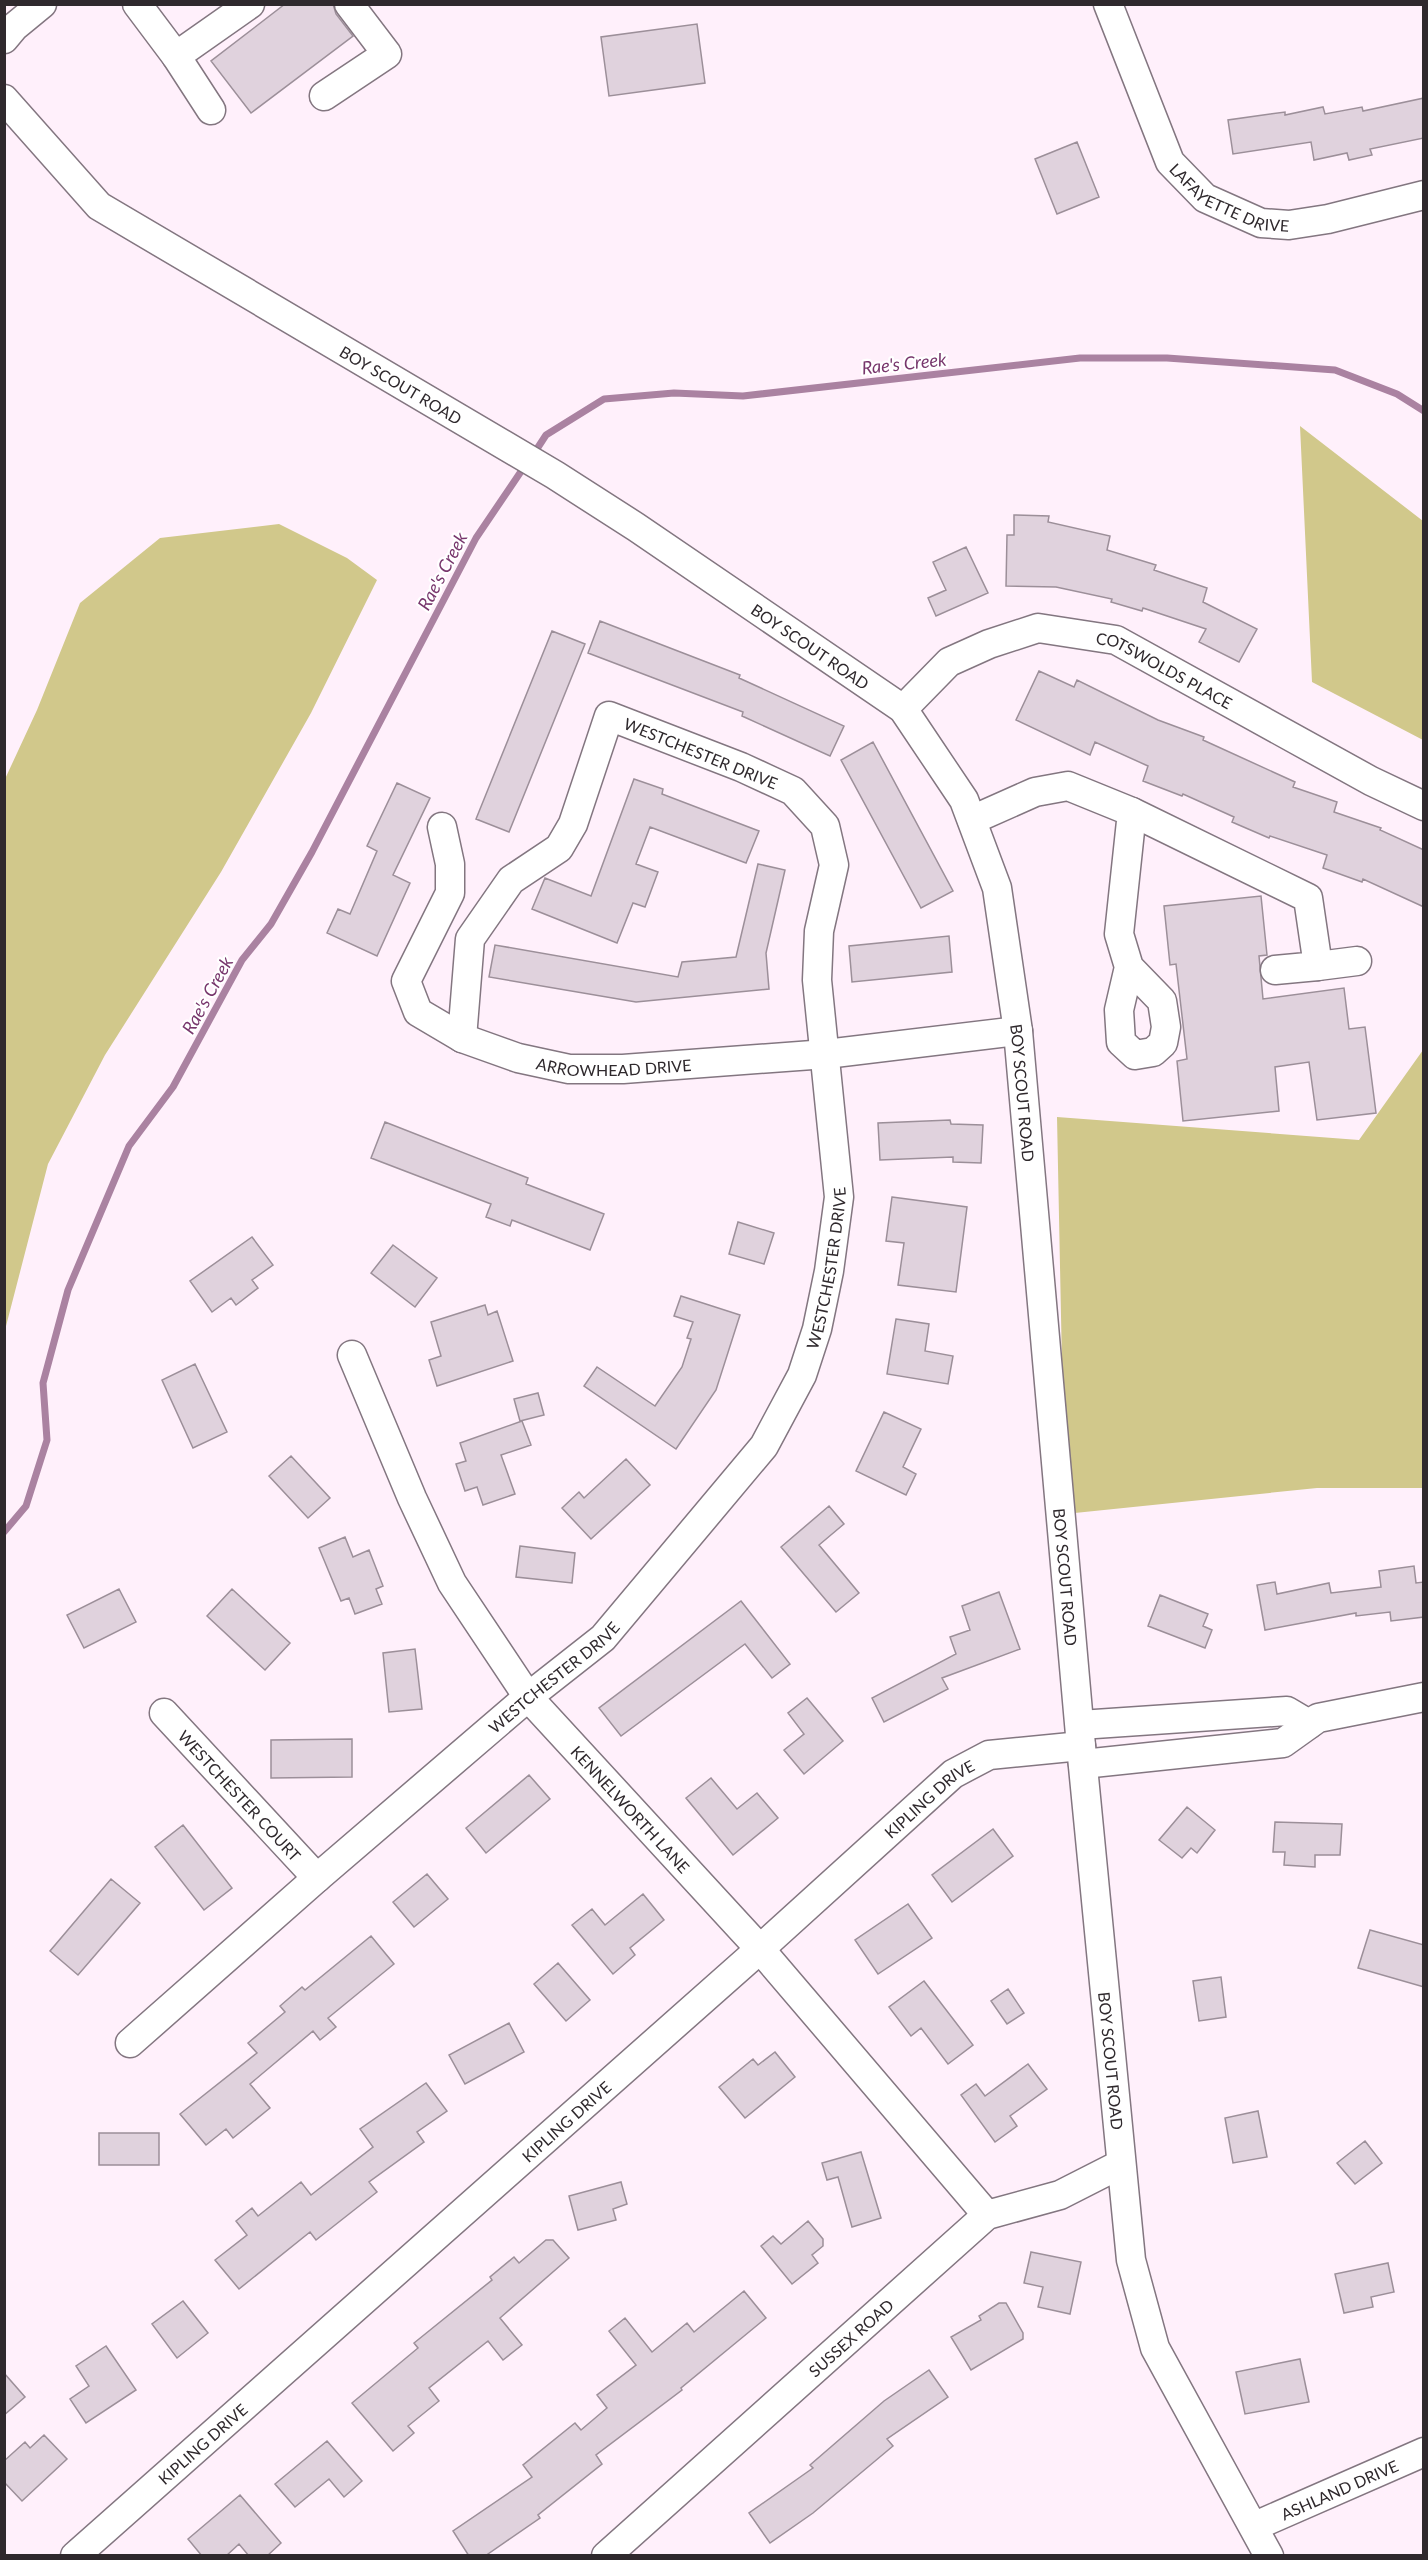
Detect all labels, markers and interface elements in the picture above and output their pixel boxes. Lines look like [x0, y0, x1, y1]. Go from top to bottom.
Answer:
street label: LAFAYETTE DRIVE [1166, 159, 1290, 234]
street label: BOY SCOUT ROAD [337, 341, 466, 428]
water label: Rae's Creek [861, 348, 948, 378]
water label: Rae's Creek [412, 528, 472, 614]
street label: BOY SCOUT ROAD [748, 599, 873, 693]
street label: COTSWOLDS PLACE [1095, 628, 1236, 712]
street label: WESTCHESTER DRIVE [621, 714, 781, 792]
water label: Rae's Creek [177, 952, 237, 1037]
street label: BOY SCOUT ROAD [1008, 1023, 1039, 1163]
street label: ARROWHEAD DRIVE [535, 1053, 692, 1079]
street label: WESTCHESTER DRIVE [802, 1186, 849, 1351]
street label: BOY SCOUT ROAD [1051, 1507, 1082, 1647]
street label: WESTCHESTER DRIVE [484, 1617, 623, 1736]
street label: WESTCHESTER COURT [175, 1726, 306, 1865]
street label: KENNELWORTH LANE [568, 1741, 694, 1876]
street label: KIPLING DRIVE [880, 1755, 977, 1841]
street label: BOY SCOUT ROAD [1095, 1991, 1128, 2131]
street label: KIPLING DRIVE [518, 2077, 614, 2165]
street label: SUSSEX ROAD [804, 2294, 897, 2380]
street label: KIPLING DRIVE [154, 2399, 251, 2488]
street label: ASHLAND DRIVE [1278, 2455, 1401, 2523]

